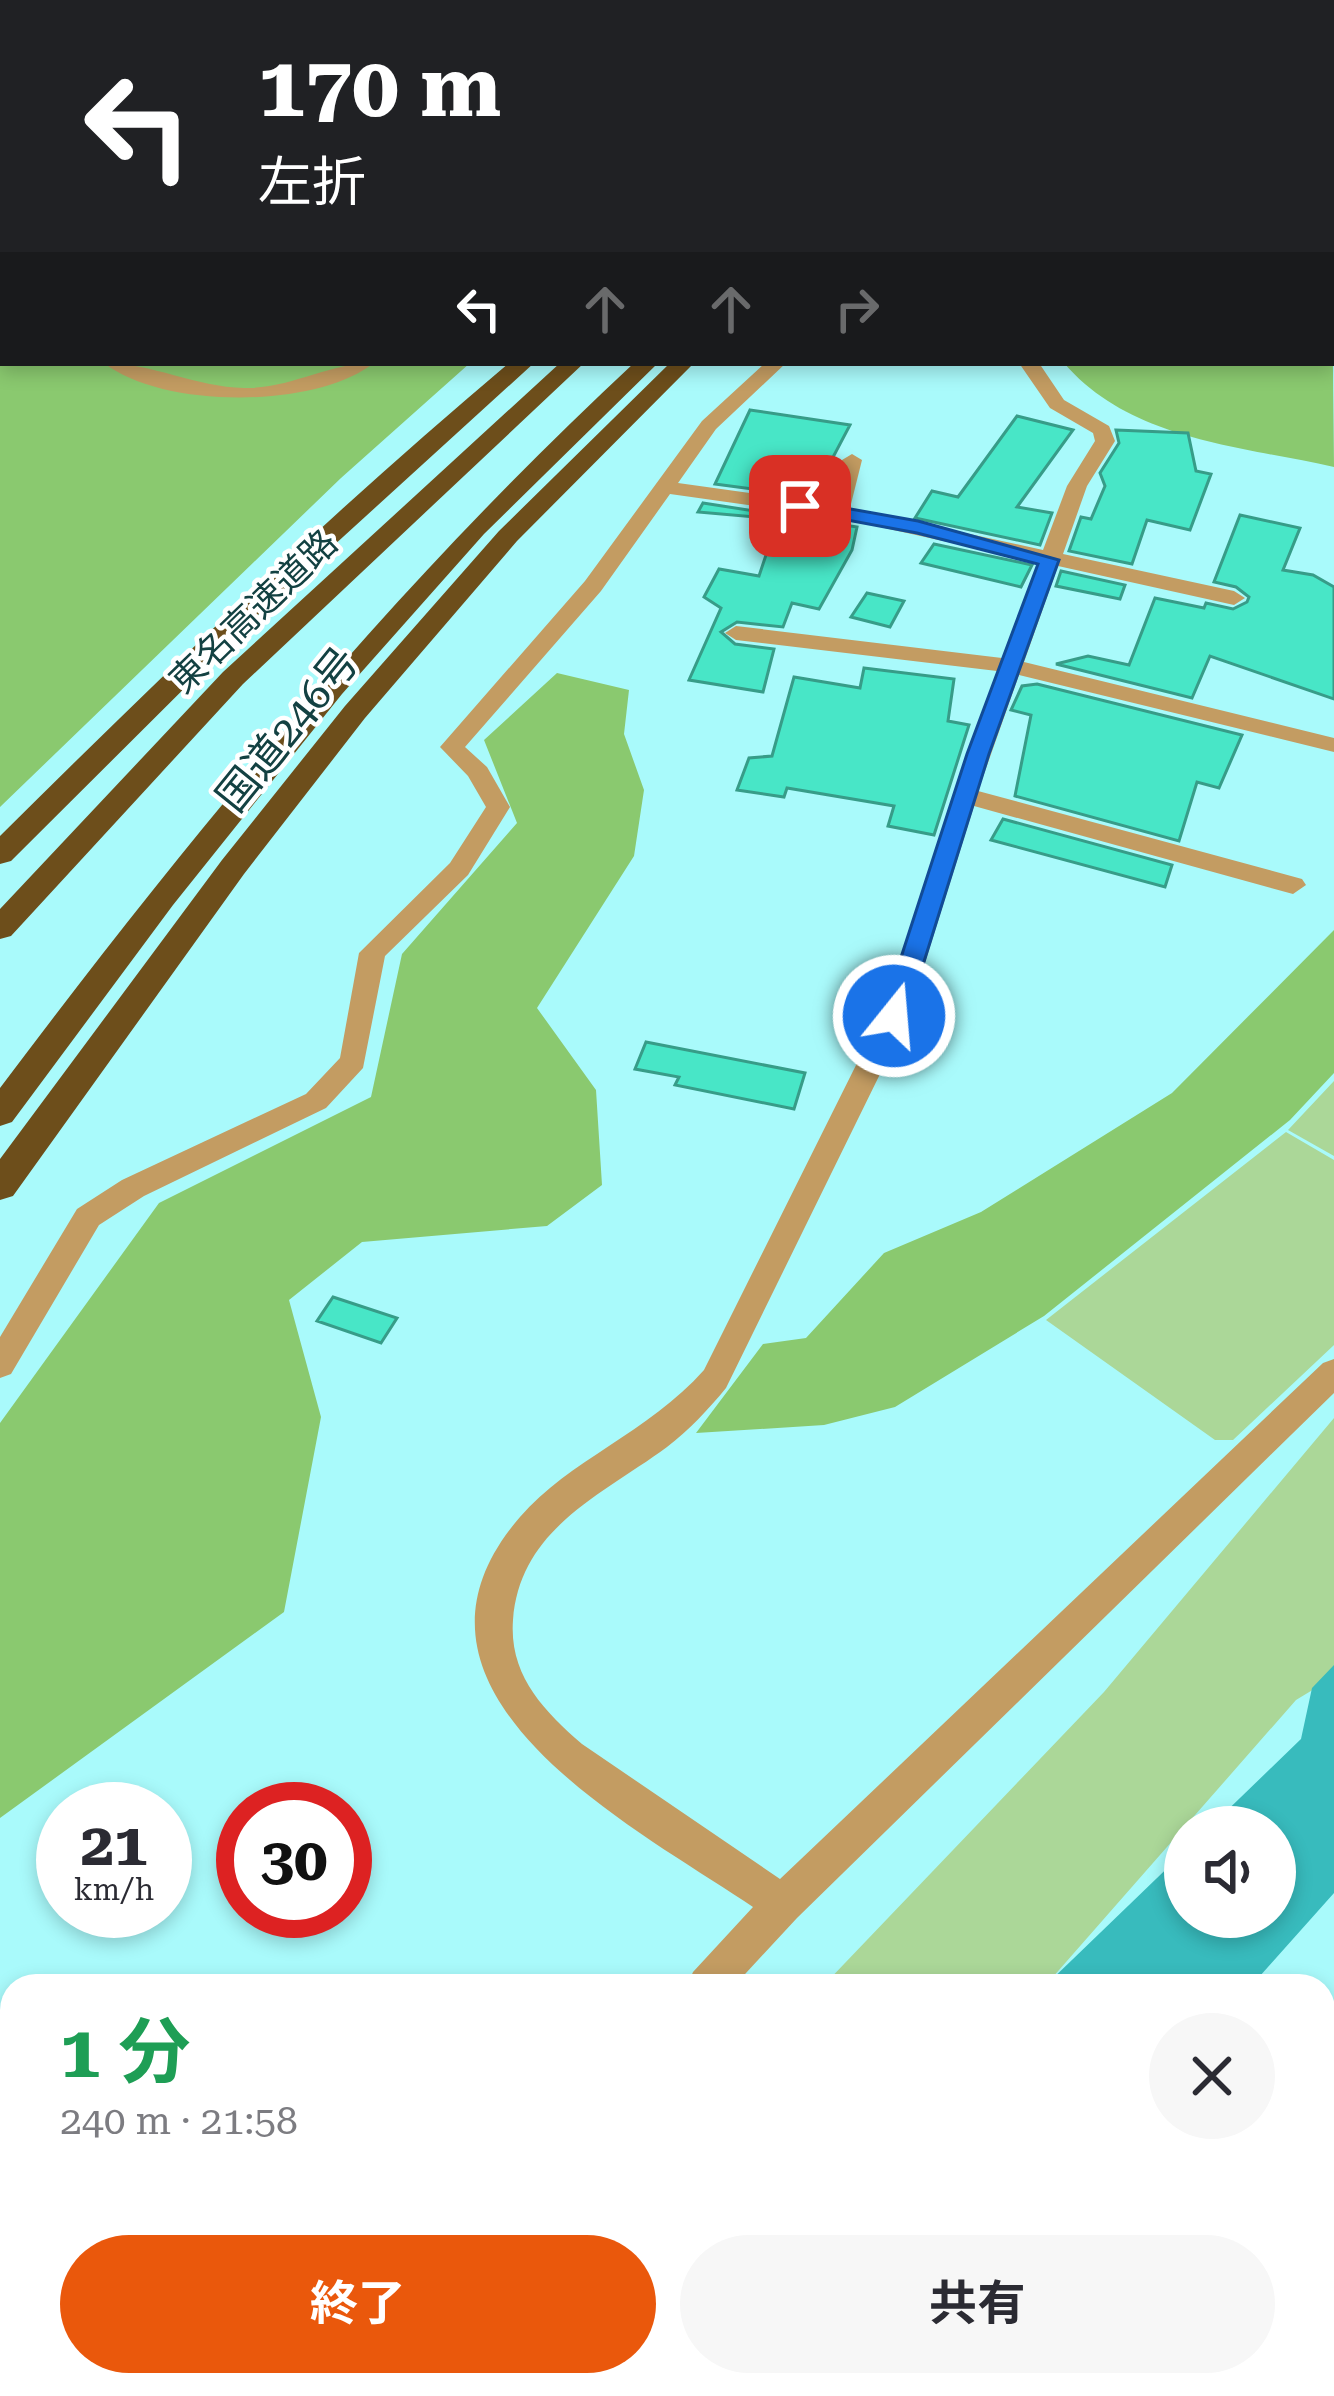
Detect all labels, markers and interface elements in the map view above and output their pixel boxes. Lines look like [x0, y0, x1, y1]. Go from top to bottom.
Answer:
text: 170 m [258, 38, 501, 136]
icon: left [60, 48, 216, 204]
text: 左折 [258, 151, 366, 214]
icon: left [446, 276, 512, 342]
icon: ahead [572, 276, 638, 342]
icon: ahead [698, 276, 764, 342]
icon: right [824, 276, 890, 342]
pin [749, 455, 851, 557]
icon: arrive [767, 473, 833, 539]
street label: 東名高速道路 [161, 522, 346, 702]
street label: 国道246号 [206, 638, 368, 821]
position arrow [831, 953, 957, 1079]
speed limit sign: 30 [216, 1782, 372, 1938]
map controls [1164, 1806, 1296, 1938]
button: sound [1164, 1806, 1296, 1938]
text: 21 [80, 1809, 148, 1880]
text: km/h [74, 1872, 154, 1907]
text: 1 分 [60, 2010, 191, 2095]
button: close [1149, 2013, 1275, 2139]
text: 240 m · 21:58 [60, 2098, 298, 2144]
button: 終了 [60, 2235, 656, 2373]
button: 共有 [680, 2235, 1275, 2373]

